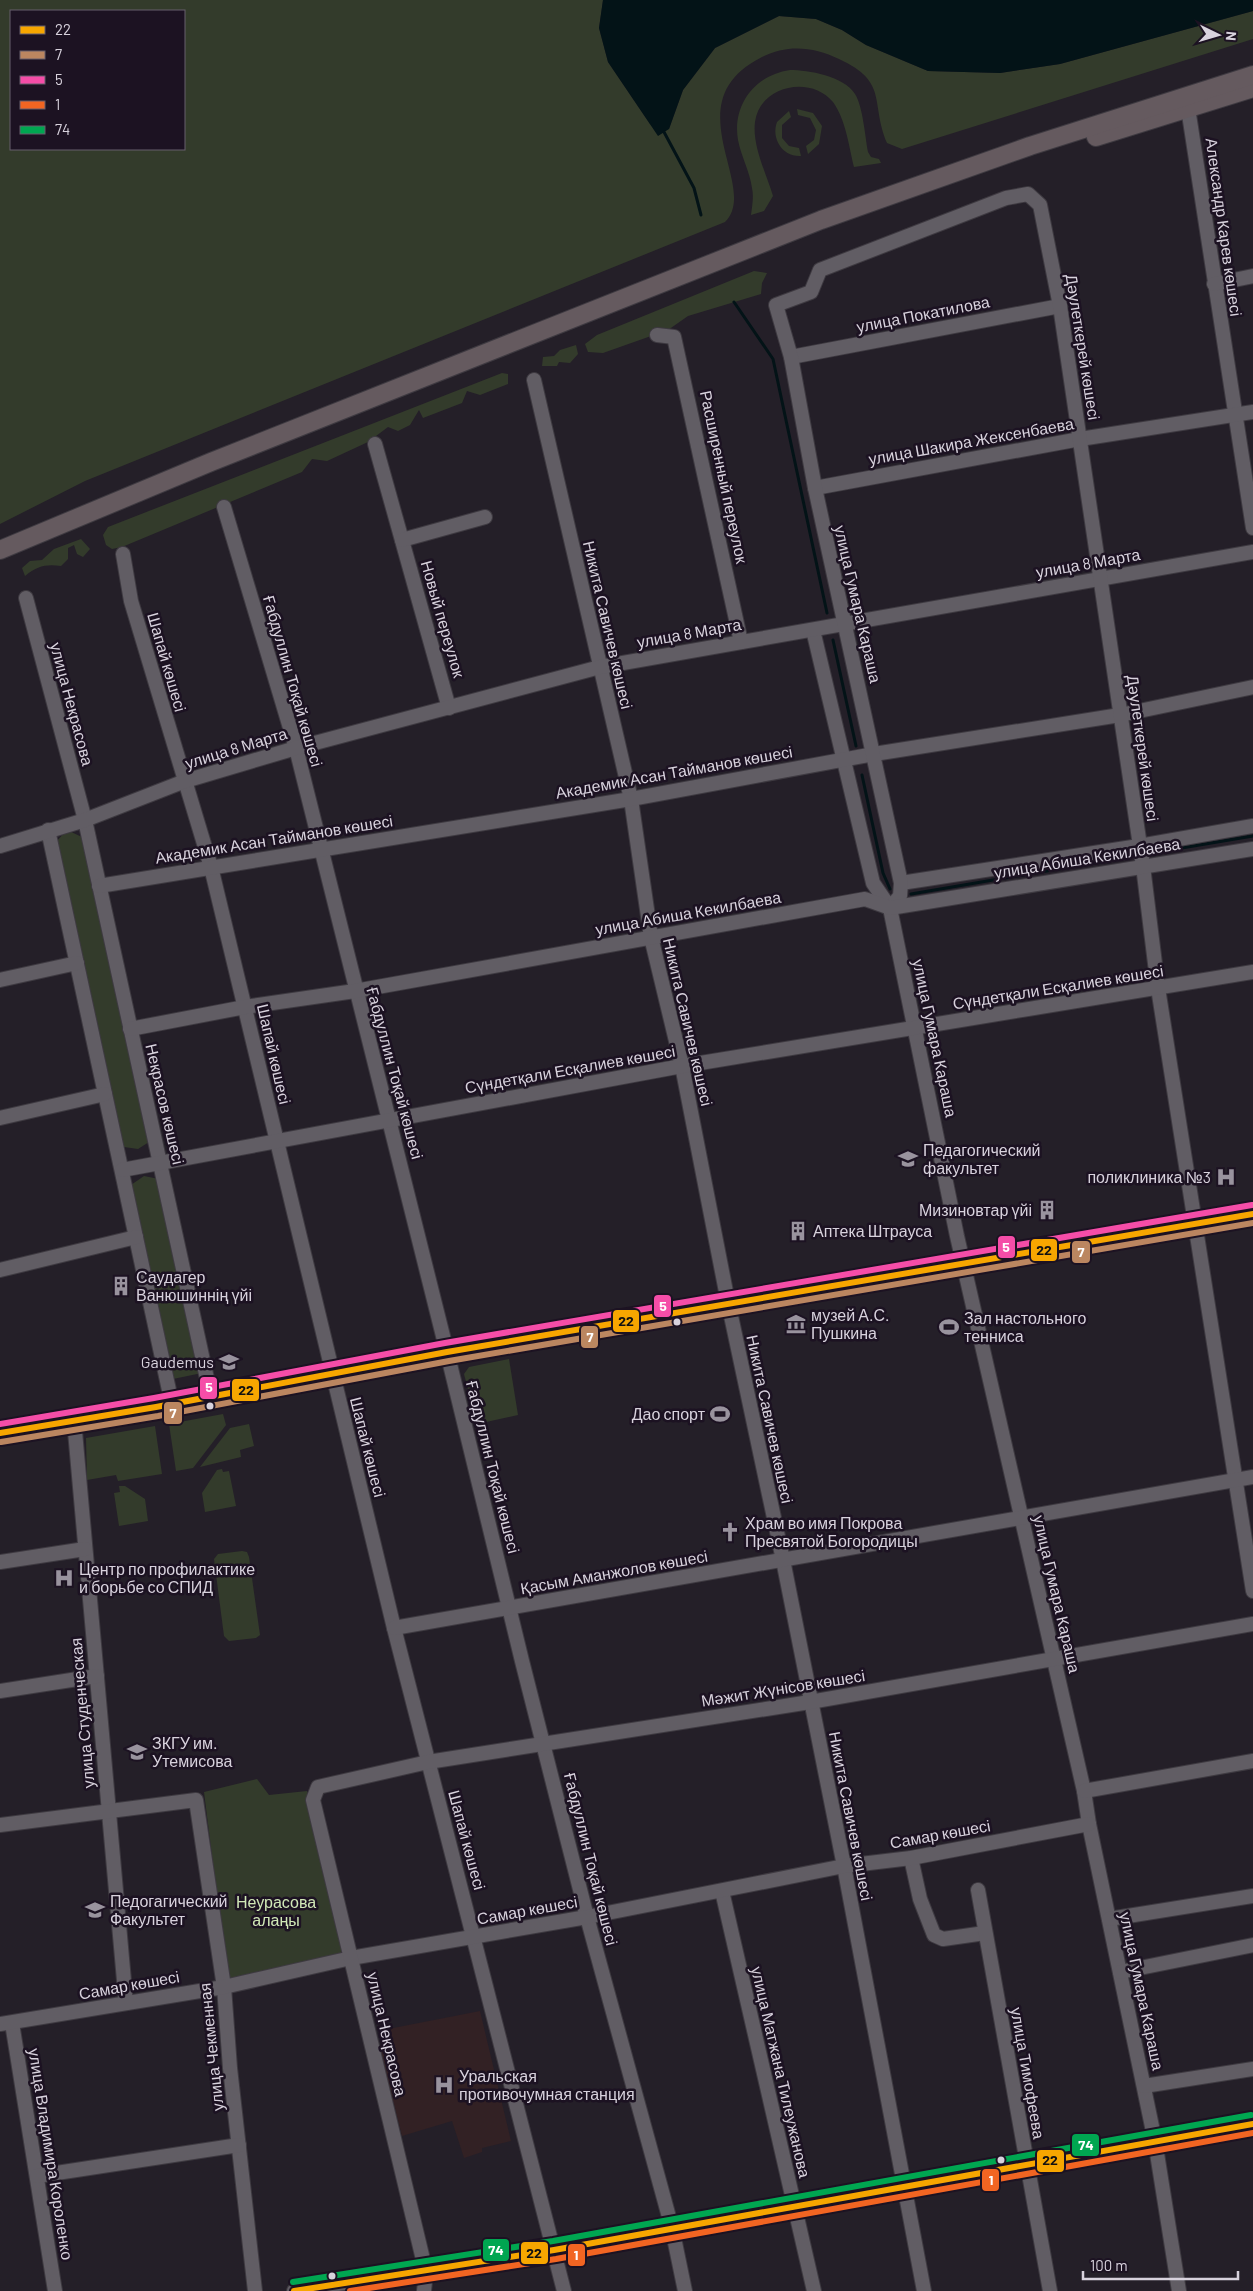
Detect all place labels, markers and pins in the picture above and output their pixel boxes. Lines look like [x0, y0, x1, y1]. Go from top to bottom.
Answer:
place label: Педагогический факультет [923, 1140, 1041, 1177]
school or university icon: Педагогический факультет [897, 1148, 919, 1170]
hospital icon: поликлиника №3 [1215, 1166, 1237, 1188]
place label: поликлиника №3 [1087, 1167, 1211, 1186]
building icon: Мизиновтар үйі [1036, 1199, 1058, 1221]
place label: Мизиновтар үйі [919, 1200, 1032, 1219]
building icon: Аптека Штрауса [787, 1220, 809, 1242]
place label: Аптека Штрауса [813, 1221, 932, 1240]
place label: Саудагер Ванюшиннің үйі [136, 1267, 252, 1304]
building icon: Саудагер Ванюшиннің үйі [110, 1275, 132, 1297]
place label: музей А.С. Пушкина [811, 1305, 890, 1342]
place label: Зал настольного тенниса [964, 1308, 1086, 1345]
museum icon: музей А.С. Пушкина [785, 1313, 807, 1335]
sports icon: Зал настольного тенниса [938, 1316, 960, 1338]
unlabelled marker [672, 1317, 682, 1327]
school or university icon: Gaudemus [218, 1351, 240, 1373]
place label: Gaudemus [141, 1352, 214, 1371]
unlabelled marker [205, 1401, 215, 1411]
sports icon: Дао спорт [709, 1403, 731, 1425]
place label: Дао спорт [632, 1404, 706, 1423]
place label: Храм во имя Покрова Пресвятой Богородицы [745, 1513, 918, 1550]
church icon: Храм во имя Покрова Пресвятой Богородицы [719, 1521, 741, 1543]
place label: Центр по профилактике и борьбе со СПИД [79, 1559, 255, 1596]
hospital icon: Центр по профилактике и борьбе со СПИД [53, 1567, 75, 1589]
place label: ЗКГУ им. Утемисова [152, 1733, 233, 1770]
school or university icon: ЗКГУ им. Утемисова [126, 1741, 148, 1763]
place label: Педогагический Факультет [110, 1891, 228, 1928]
school or university icon: Педогагический Факультет [84, 1899, 106, 1921]
place label: Уральская противочумная станция [459, 2066, 635, 2103]
hospital icon: Уральская противочумная станция [433, 2074, 455, 2096]
unlabelled marker [996, 2155, 1006, 2165]
unlabelled marker [327, 2271, 337, 2281]

